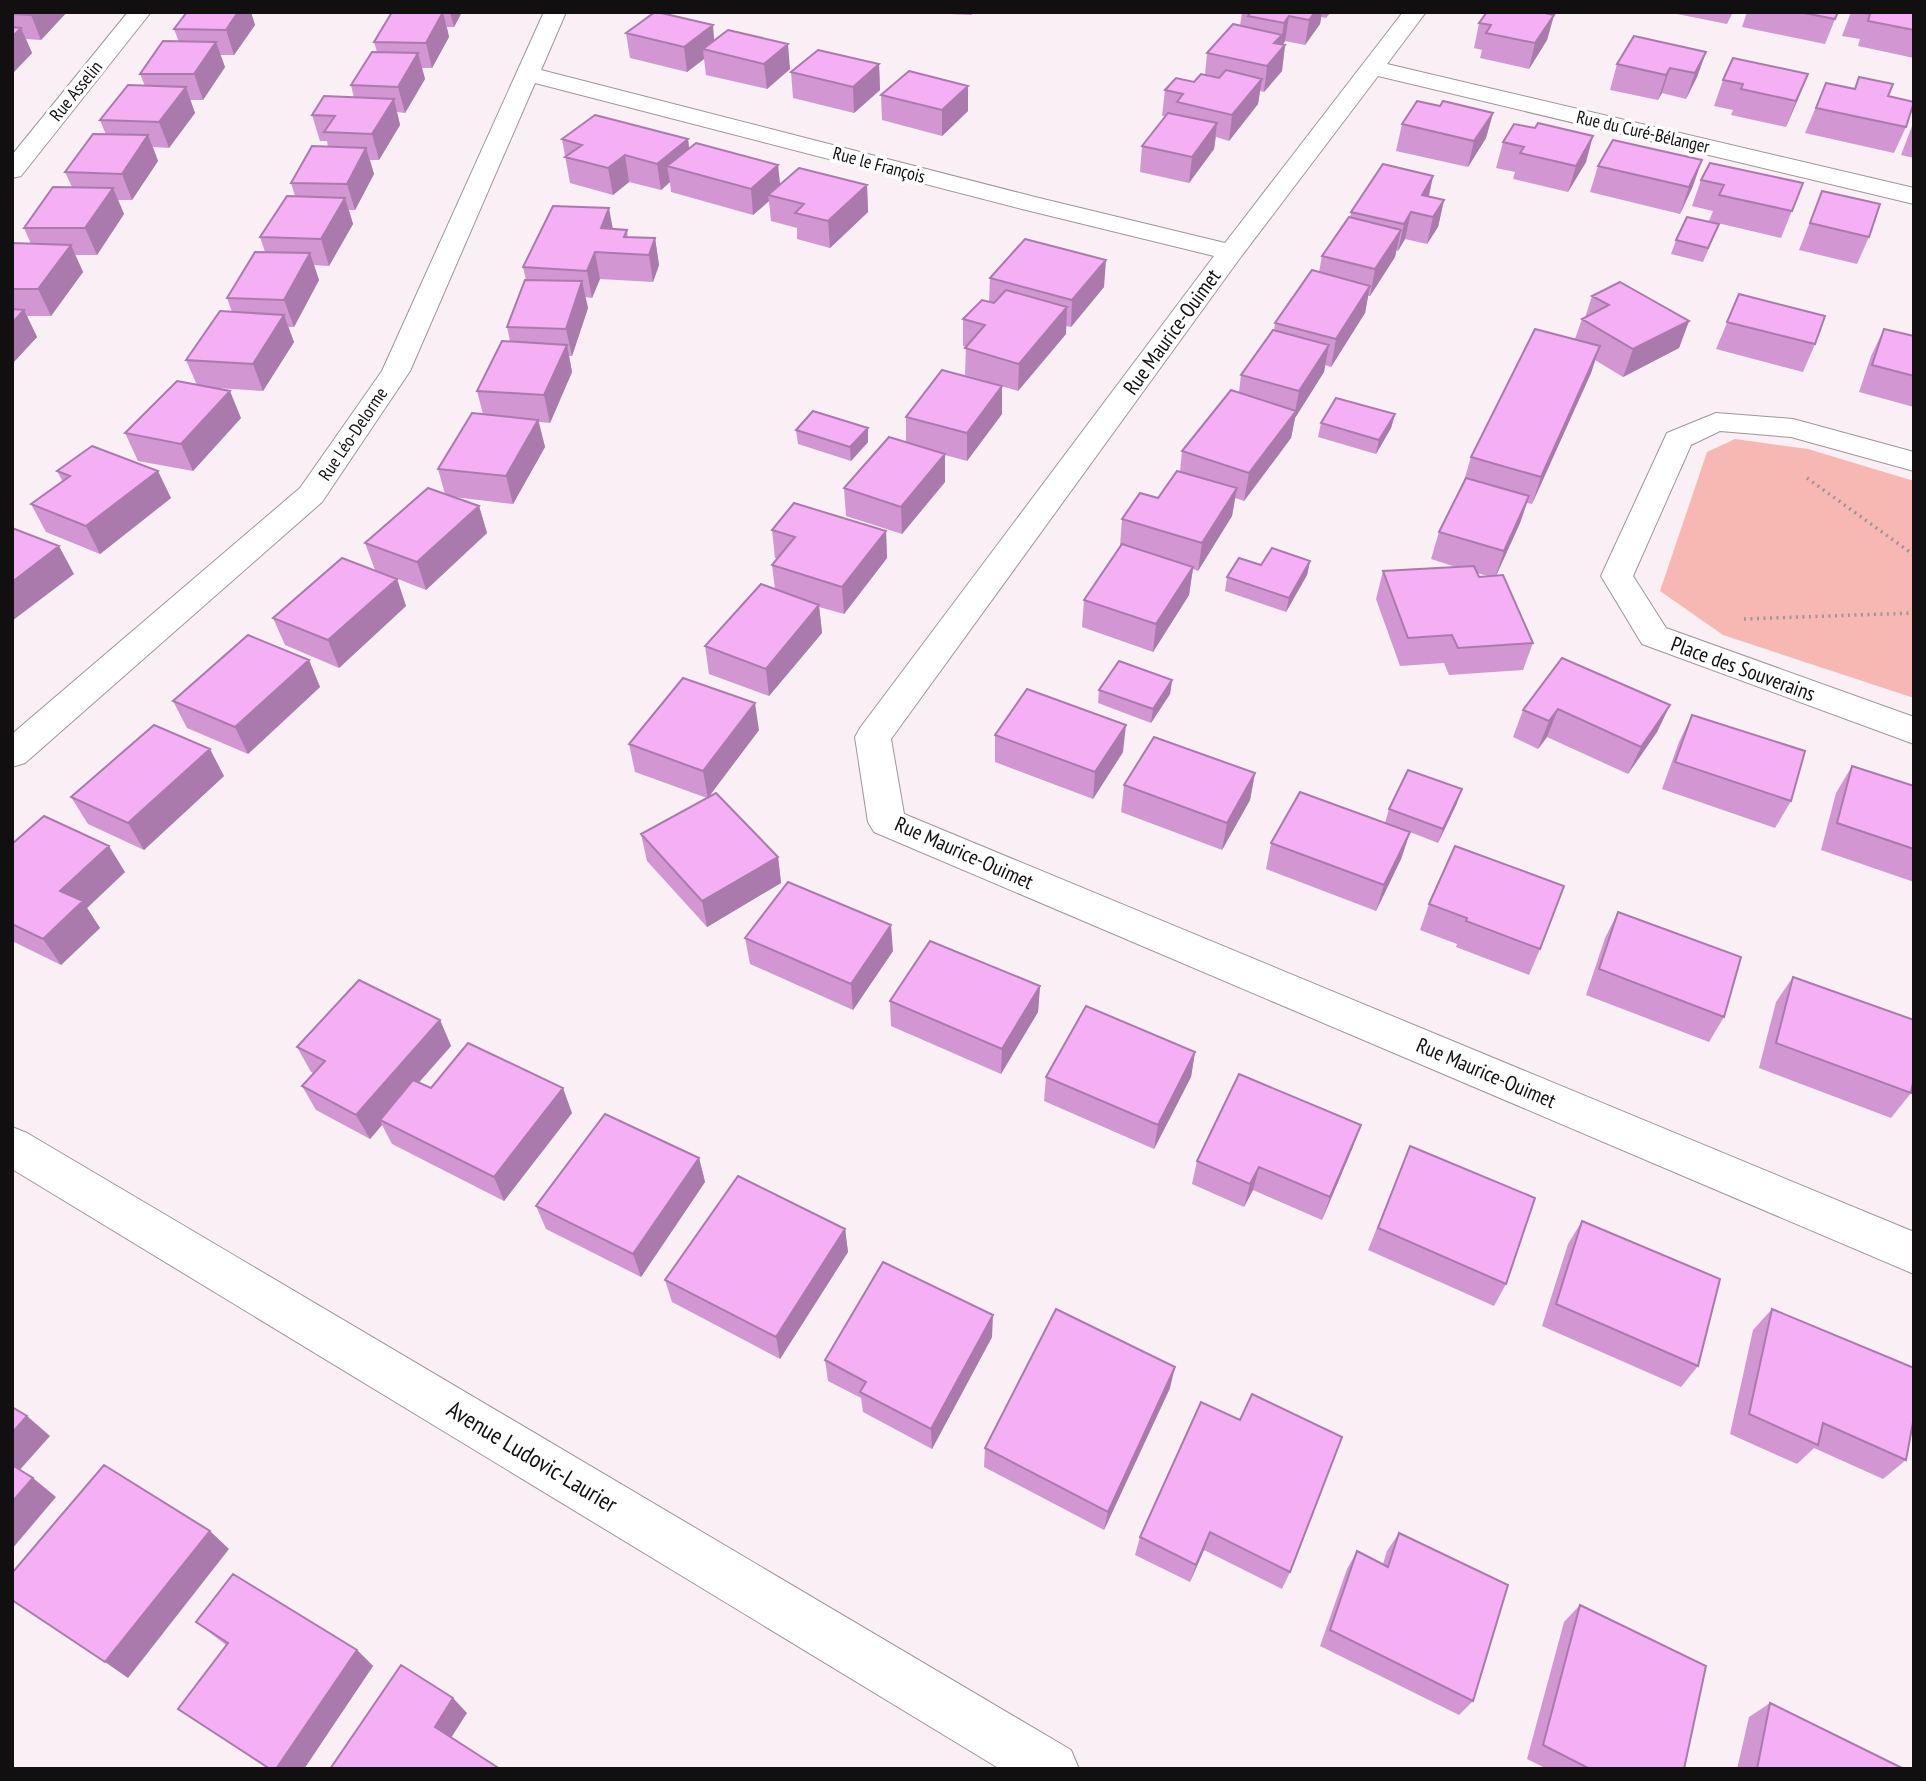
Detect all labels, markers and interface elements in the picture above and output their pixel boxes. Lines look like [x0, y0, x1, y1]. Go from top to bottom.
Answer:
street label: Rue Asselin [44, 56, 107, 126]
street label: Rue du Curé-Bélanger [1574, 105, 1712, 158]
street label: Rue le François [831, 141, 928, 188]
street label: Rue Maurice-Ouimet [1117, 263, 1226, 400]
street label: Rue Léo-Delorme [313, 383, 392, 485]
street label: Place des Souverains [1667, 630, 1819, 707]
street label: Rue Maurice-Ouimet [891, 810, 1038, 895]
street label: Rue Maurice-Ouimet [1412, 1031, 1560, 1114]
street label: Avenue Ludovic-Laurier [441, 1393, 624, 1520]

